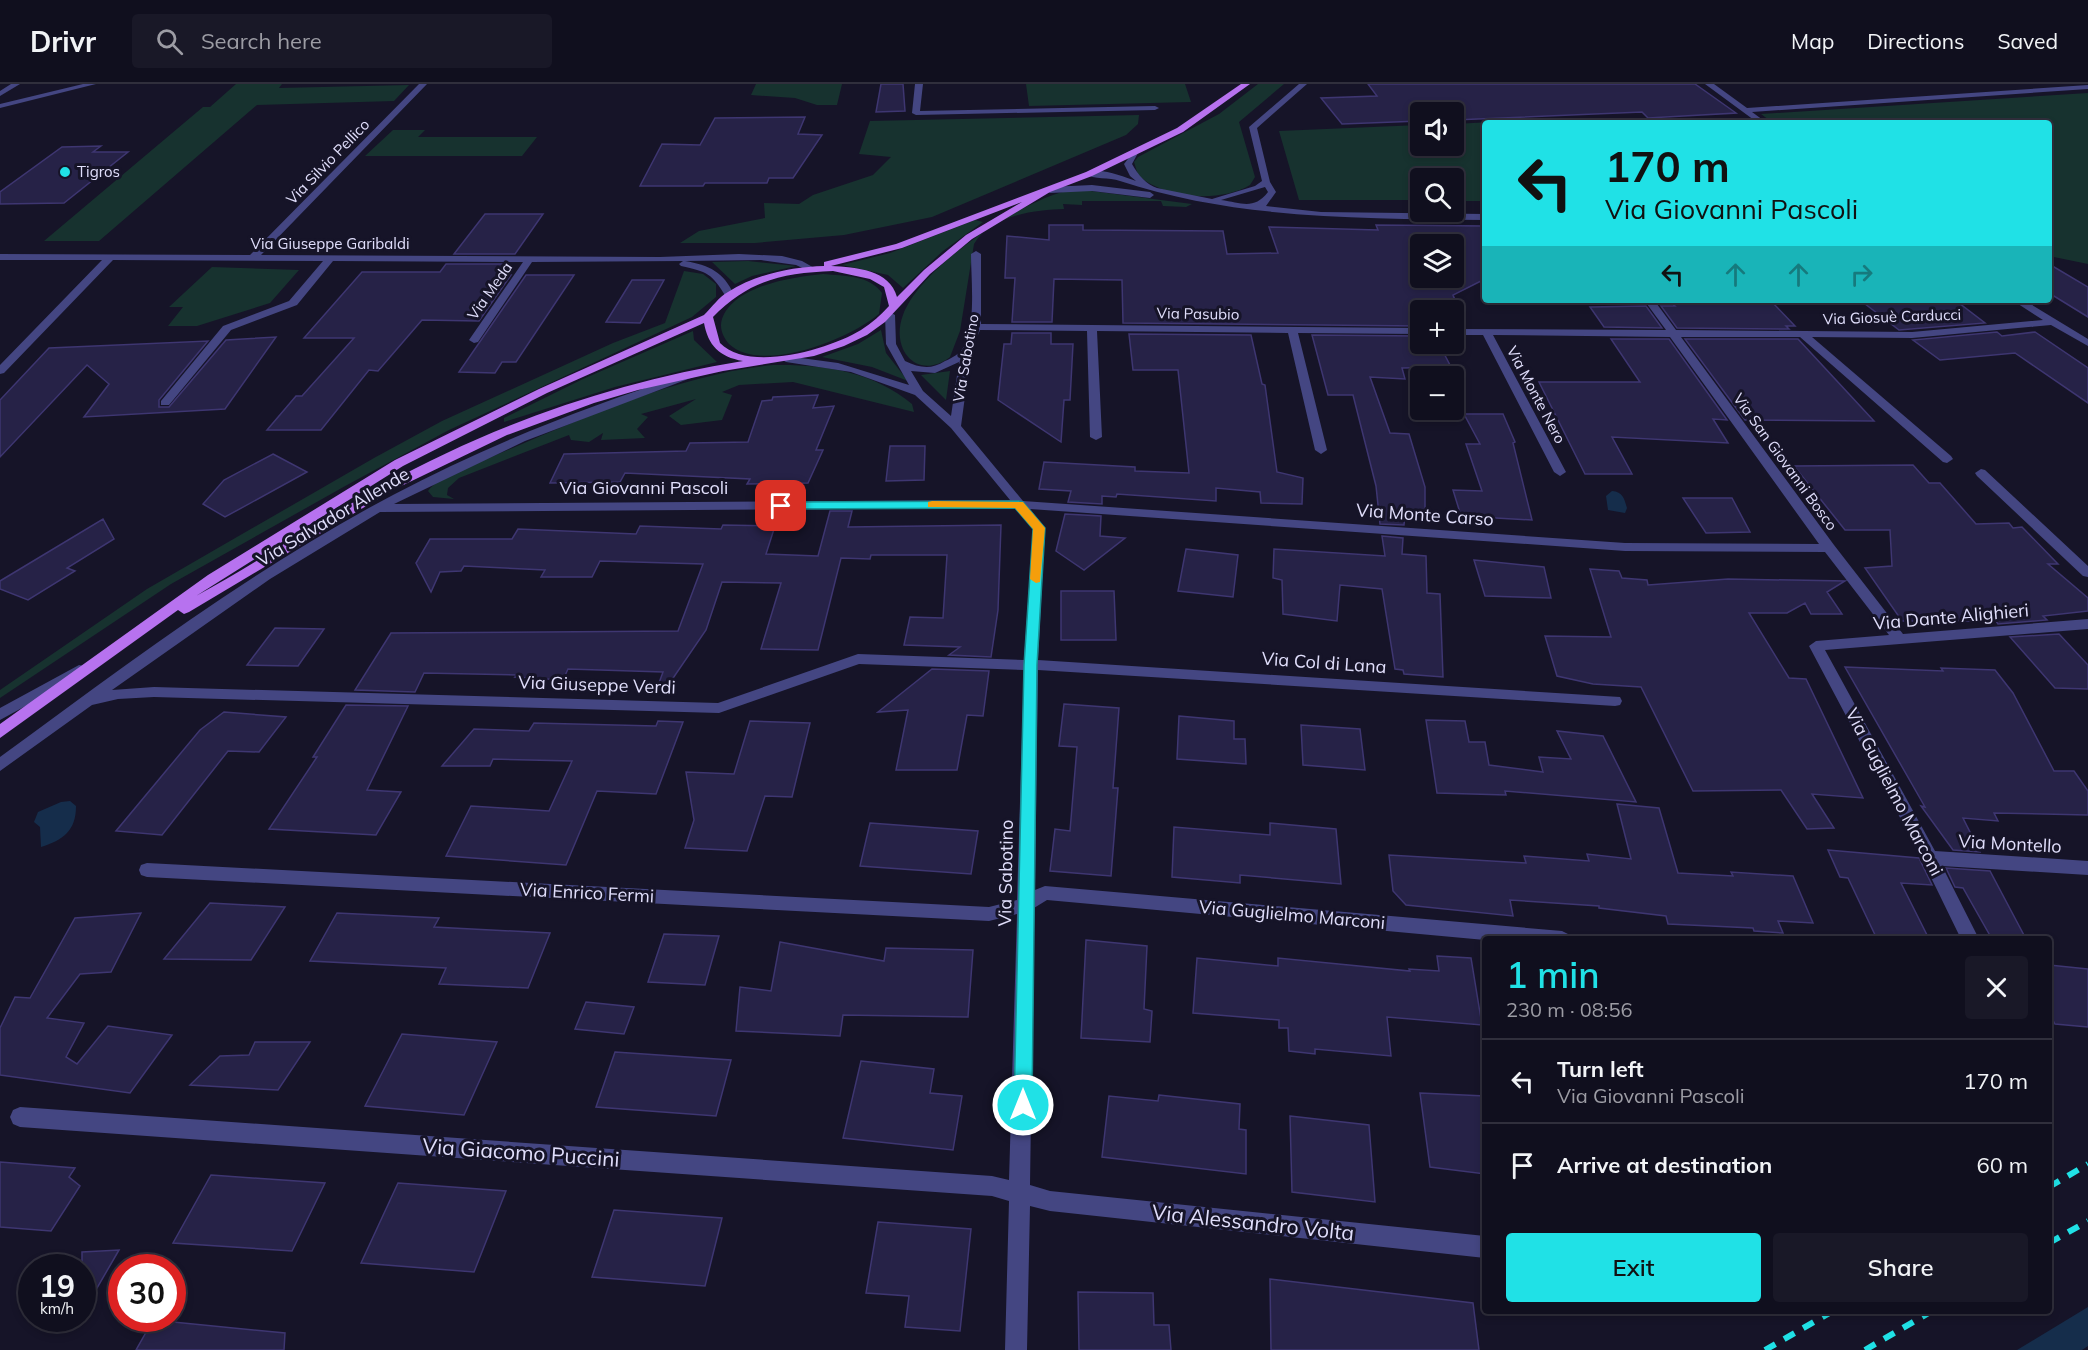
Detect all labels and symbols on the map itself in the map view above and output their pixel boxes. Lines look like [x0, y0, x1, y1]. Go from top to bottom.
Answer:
street label: Via Silvio Pellico [282, 115, 373, 208]
place label: Tigros [77, 162, 120, 181]
marker: Tigros [58, 165, 72, 179]
street label: Via Giuseppe Garibaldi [251, 234, 409, 253]
street label: Via Meda [463, 258, 516, 323]
street label: Via Pasubio [1157, 303, 1239, 324]
street label: Via Giosuè Carducci [1822, 305, 1962, 328]
street label: Via Sabotino [948, 312, 983, 403]
street label: Via Monte Nero [1503, 343, 1570, 447]
street label: Via San Giovanni Bosco [1729, 389, 1842, 534]
street label: Via Salvador Allende [252, 462, 413, 571]
street label: Via Giovanni Pascoli [560, 476, 728, 499]
pin [755, 480, 806, 531]
street label: Via Monte Carso [1356, 498, 1495, 531]
street label: Via Dante Alighieri [1872, 598, 2030, 635]
street label: Via Col di Lana [1261, 647, 1387, 678]
street label: Via Giuseppe Verdi [518, 670, 676, 699]
street label: Via Guglielmo Marconi [1840, 704, 1948, 880]
street label: Via Sabotino [993, 819, 1018, 927]
street label: Via Montello [1958, 829, 2062, 858]
street label: Via Enrico Fermi [519, 878, 655, 907]
street label: Via Guglielmo Marconi [1198, 895, 1386, 934]
position arrow [991, 1073, 1055, 1137]
street label: Via Giacomo Puccini [422, 1132, 620, 1172]
street label: Via Alessandro Volta [1151, 1198, 1356, 1246]
speed limit sign: 30 [108, 1254, 186, 1332]

